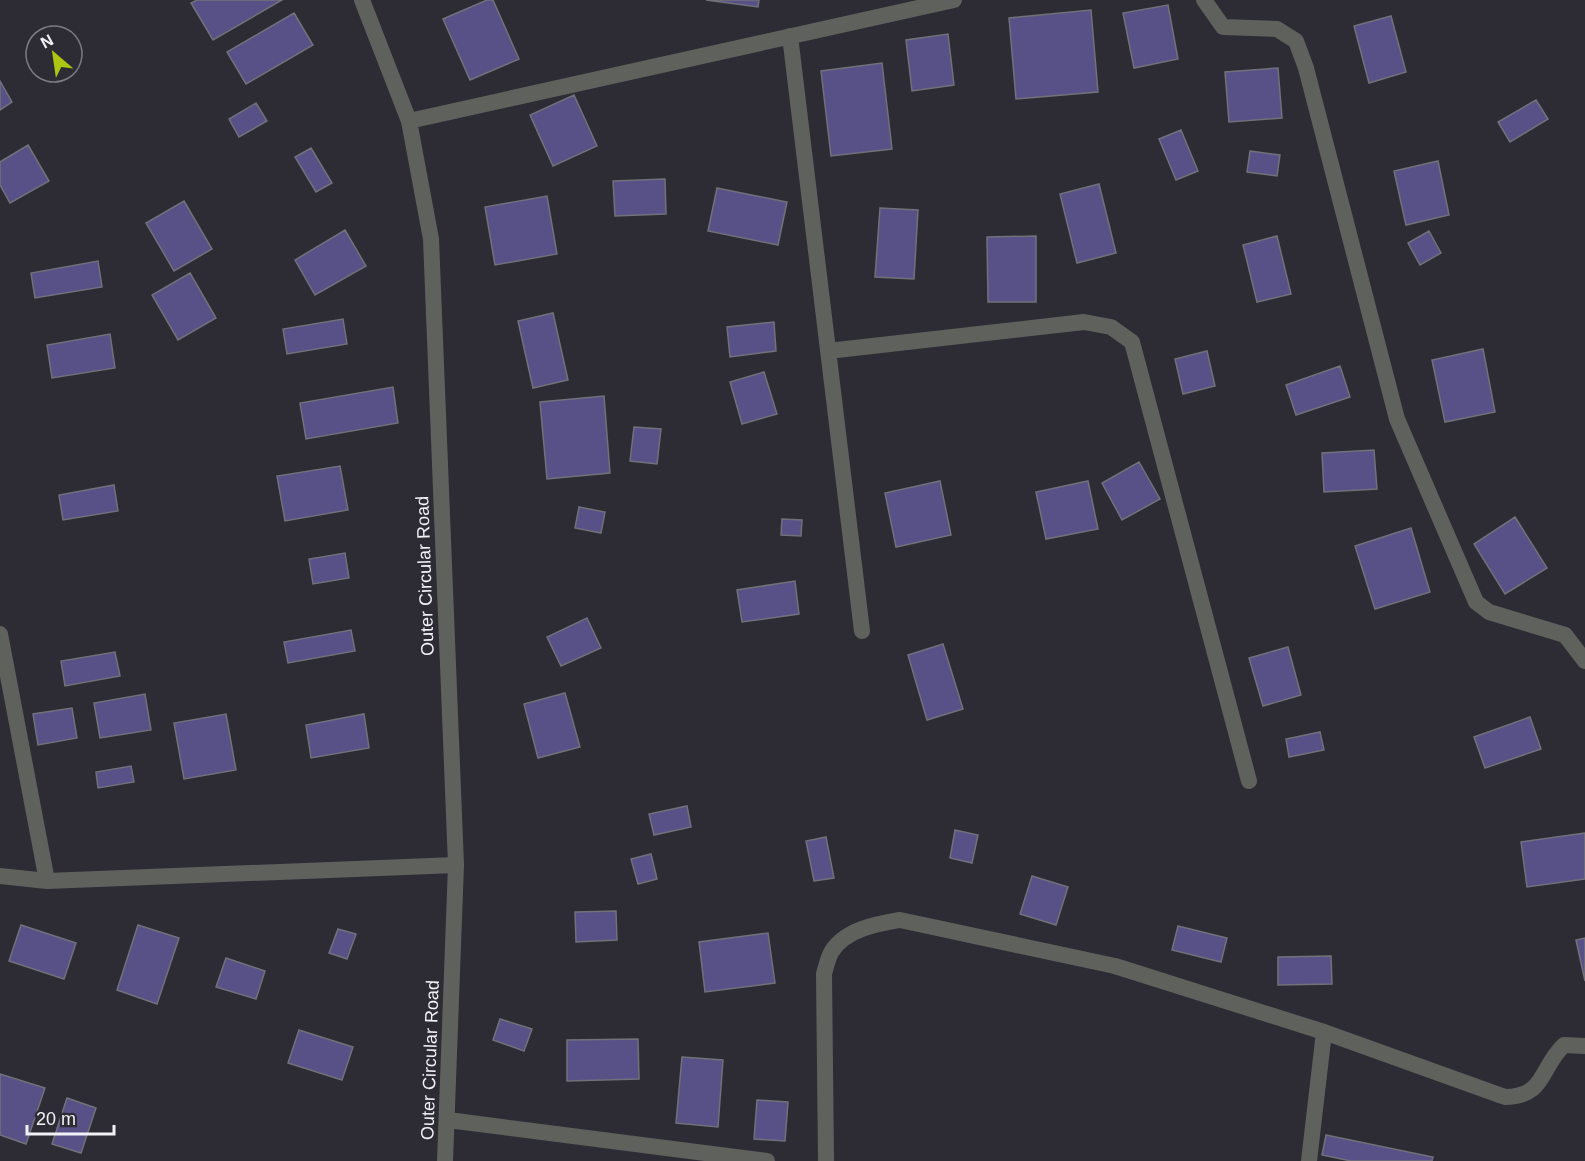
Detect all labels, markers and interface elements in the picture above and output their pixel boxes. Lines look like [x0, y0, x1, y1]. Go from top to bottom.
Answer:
north arrow [24, 24, 84, 84]
text: N [38, 31, 56, 52]
street label: Outer Circular Road [412, 496, 438, 656]
street label: Outer Circular Road [417, 980, 443, 1140]
scale bar [27, 1098, 114, 1136]
text: 20 m [36, 1109, 76, 1129]

